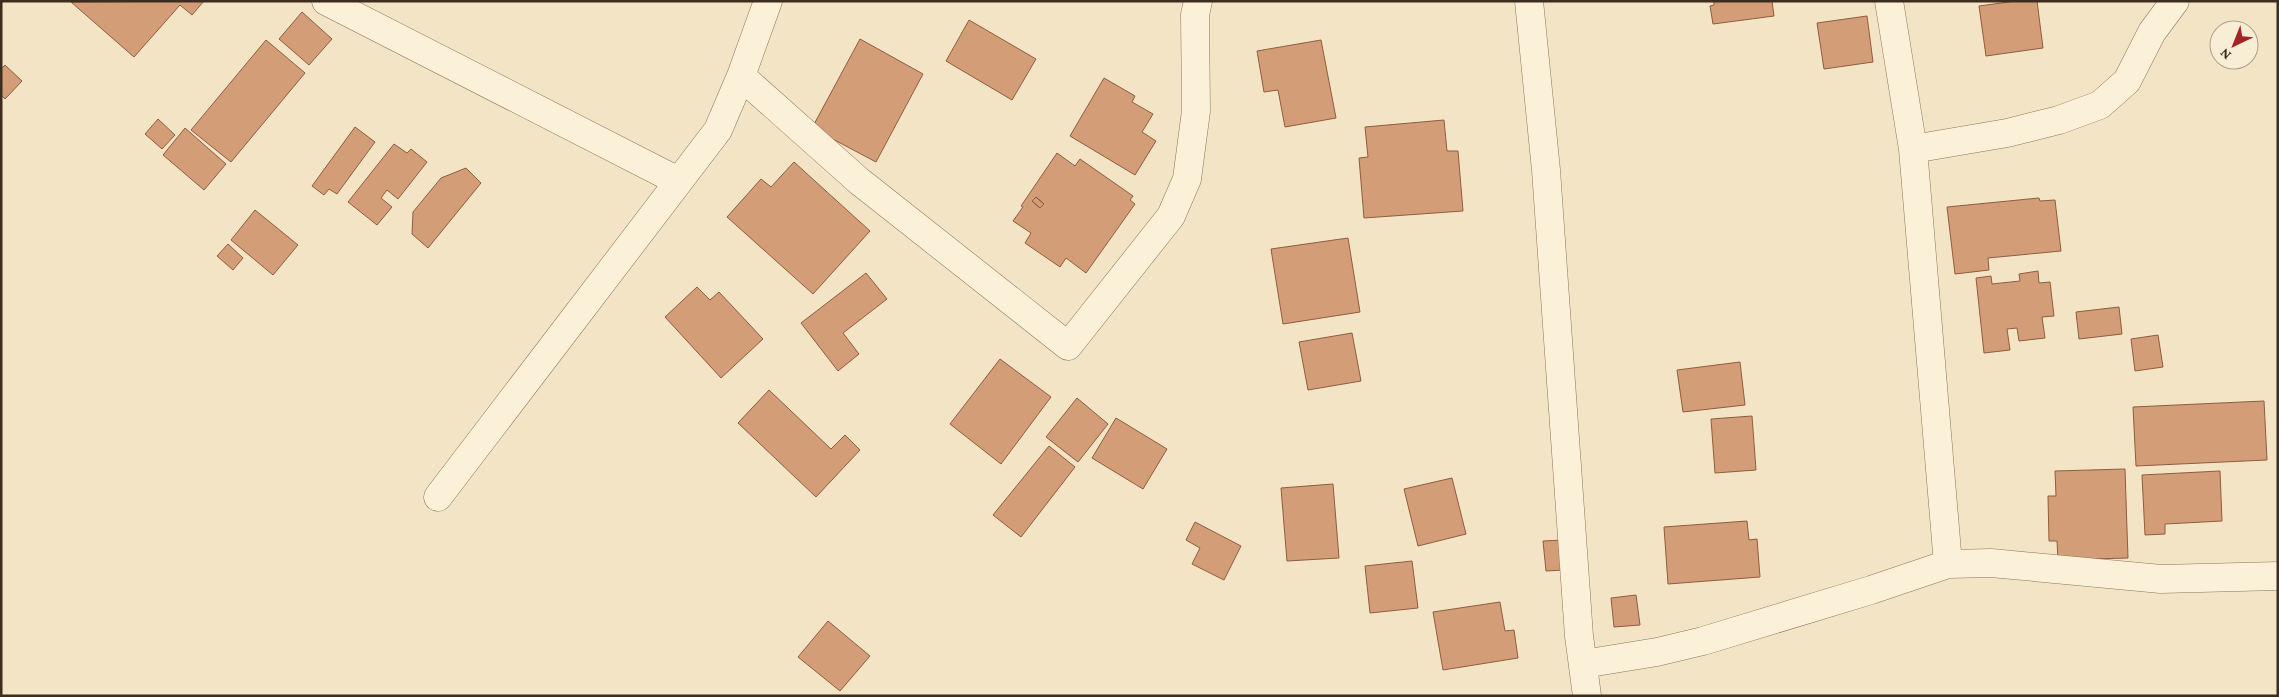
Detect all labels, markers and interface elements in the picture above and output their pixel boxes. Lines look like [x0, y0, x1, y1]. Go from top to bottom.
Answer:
north arrow [2209, 20, 2259, 70]
text: N [2216, 45, 2234, 64]

